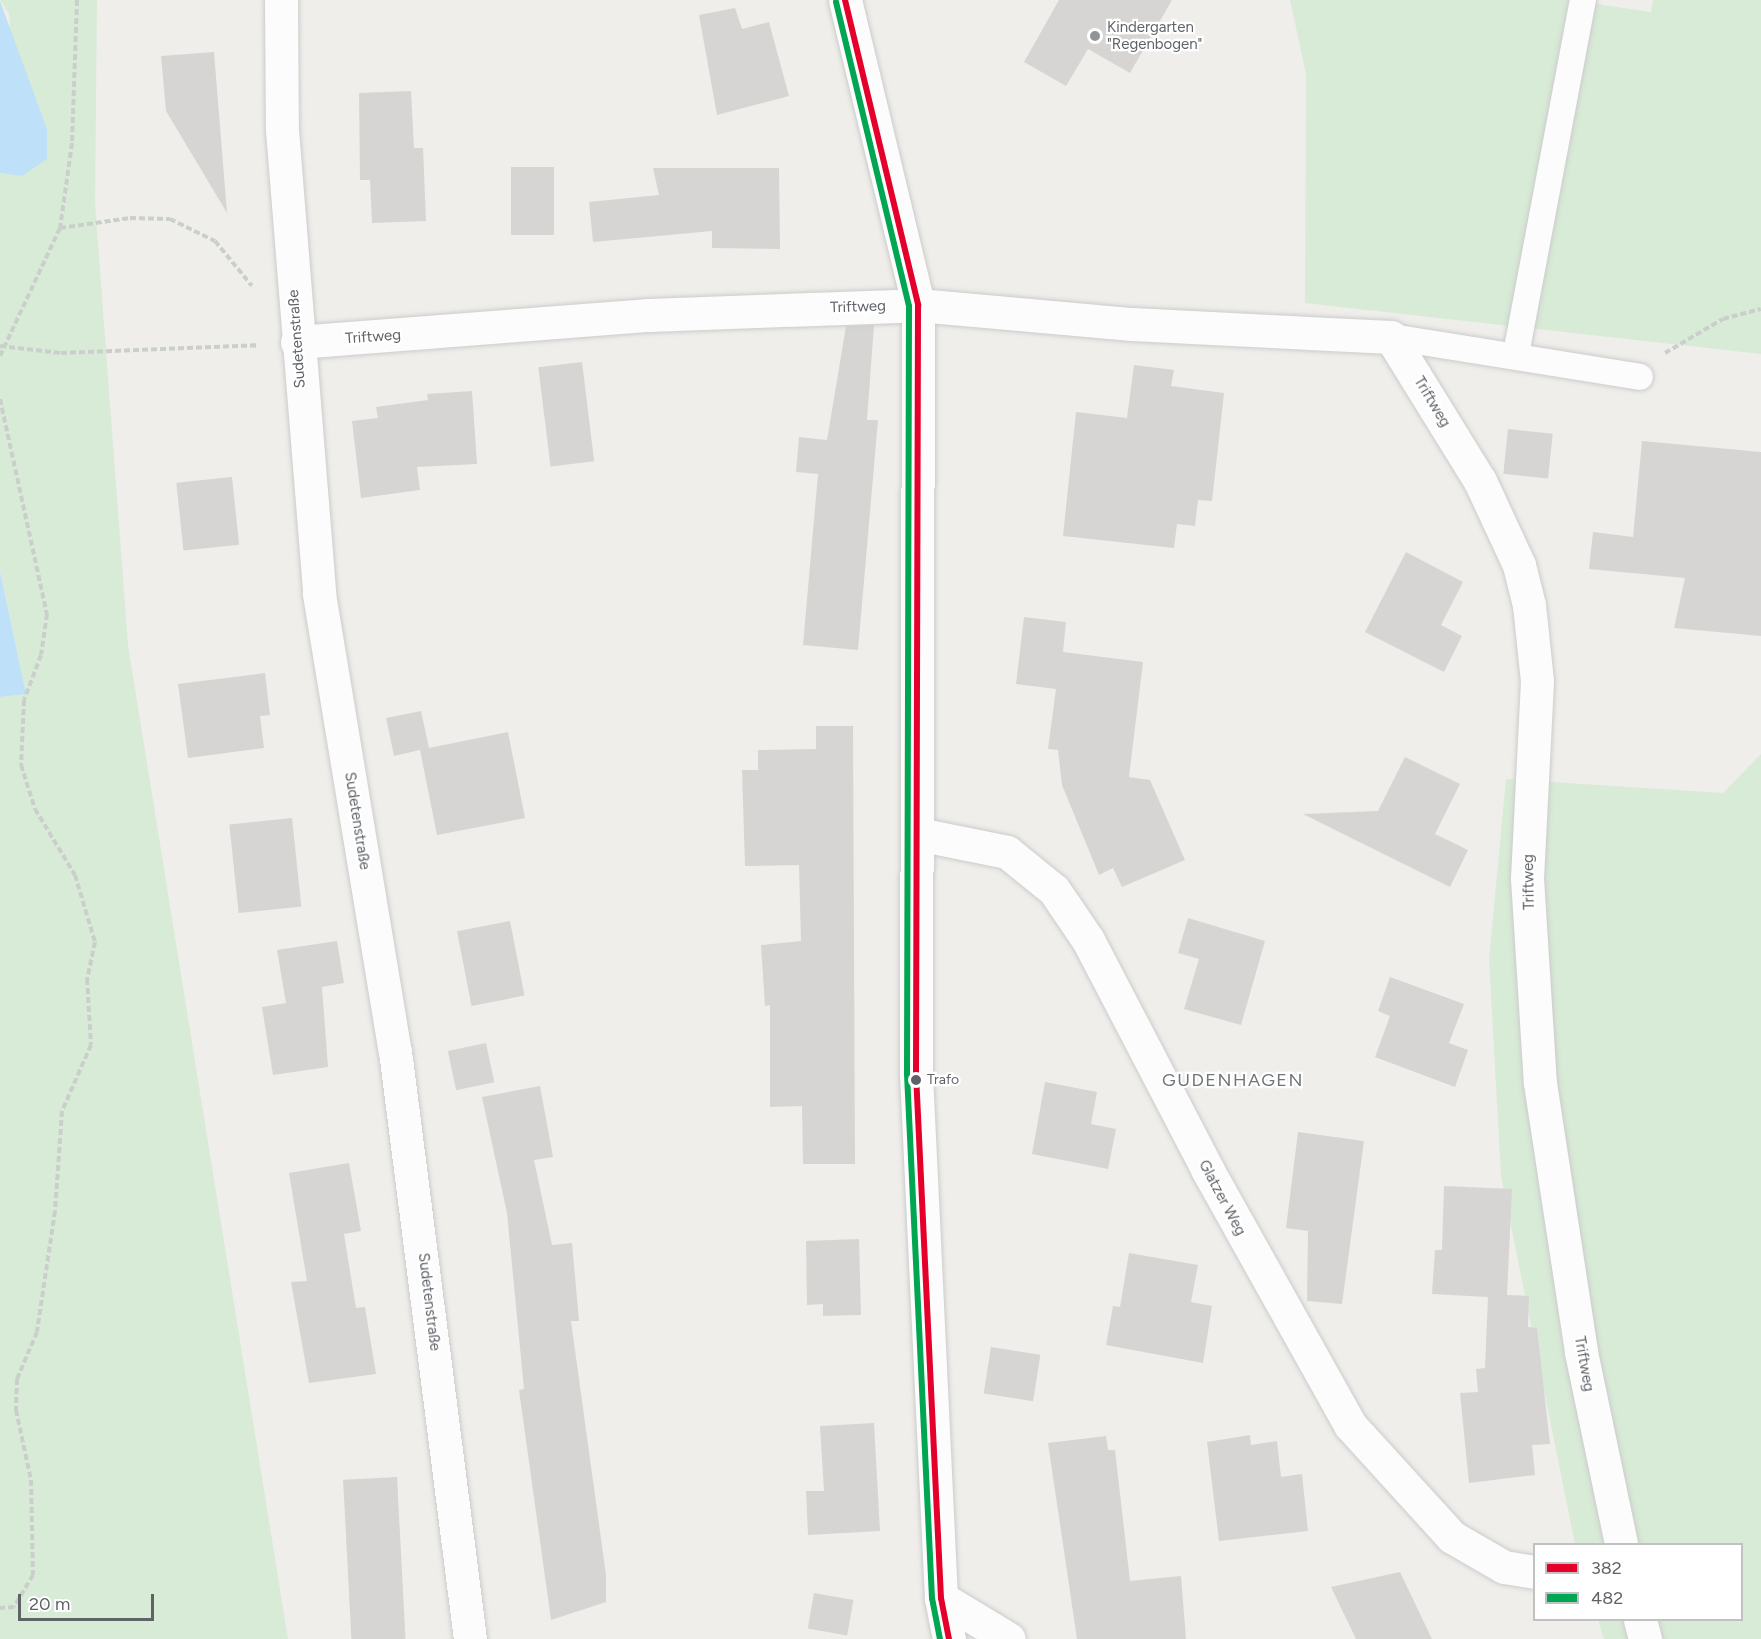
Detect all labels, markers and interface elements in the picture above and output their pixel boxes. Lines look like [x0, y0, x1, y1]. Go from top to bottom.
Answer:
place label: Kindergarten "Regenbogen" [1107, 18, 1202, 53]
marker: Kindergarten "Regenbogen" [1088, 29, 1102, 43]
street label: Sudetenstraße [285, 289, 309, 389]
street label: Triftweg [830, 297, 886, 317]
street label: Triftweg [344, 326, 402, 348]
street label: Triftweg [1410, 373, 1454, 431]
street label: Sudetenstraße [340, 771, 374, 871]
street label: Triftweg [1520, 854, 1538, 910]
district label: GUDENHAGEN [1162, 1069, 1304, 1091]
place label: Trafo [927, 1072, 959, 1088]
marker: Trafo [910, 1074, 922, 1086]
street label: Glatzer Weg [1195, 1157, 1249, 1239]
street label: Sudetenstraße [414, 1252, 444, 1352]
street label: Triftweg [1570, 1335, 1598, 1393]
legend [1533, 1543, 1743, 1621]
text: 382 [1591, 1557, 1622, 1579]
scale bar [21, 1582, 158, 1620]
text: 482 [1591, 1587, 1623, 1609]
text: 20 m [29, 1593, 70, 1615]

